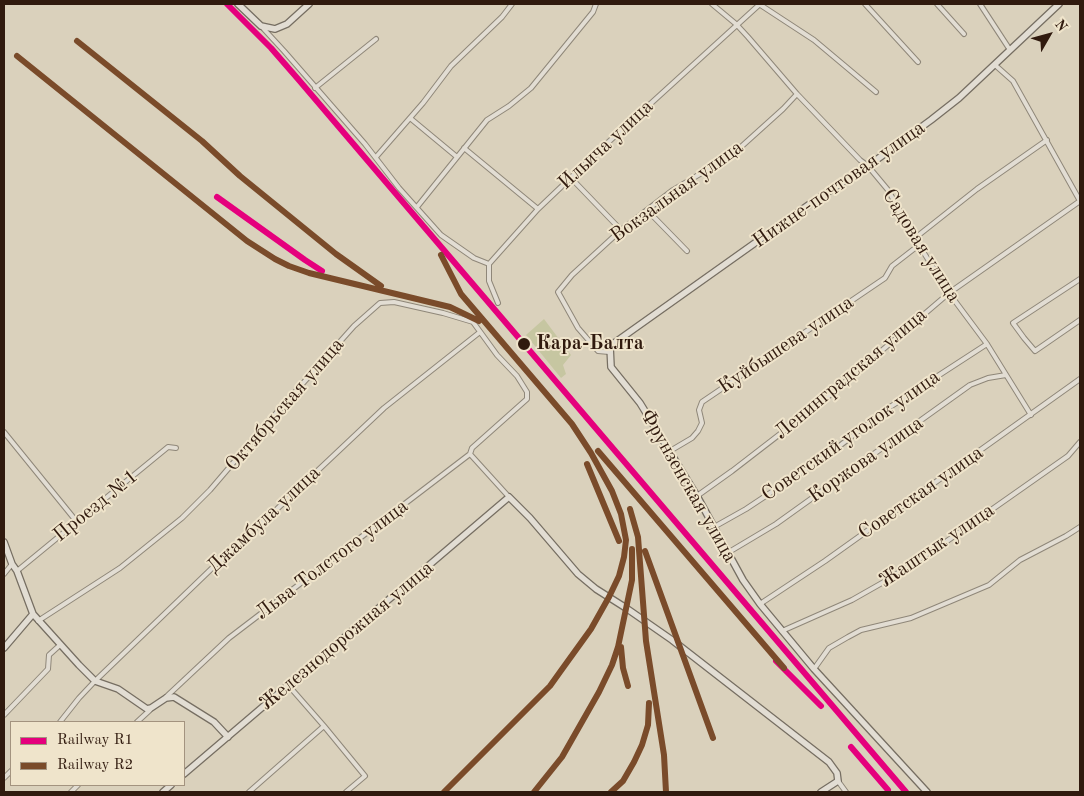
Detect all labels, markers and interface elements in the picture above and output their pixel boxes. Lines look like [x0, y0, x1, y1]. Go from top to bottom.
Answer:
north arrow [1024, 10, 1074, 60]
text: N [1052, 17, 1070, 34]
street label: Ильича улица [554, 95, 658, 195]
street label: Нижне-почтовая улица [748, 116, 930, 254]
street label: Вокзальная улица [606, 136, 748, 248]
street label: Садовая улица [876, 185, 966, 307]
street label: Куйбышева улица [714, 291, 858, 399]
street label: Ленинградская улица [770, 303, 932, 445]
place label: Кара-Балта [536, 332, 644, 356]
street label: Октябрьская улица [220, 333, 350, 477]
marker: Кара-Балта [516, 336, 532, 352]
street label: Советский уголок улица [757, 365, 945, 507]
street label: Фрунзенская улица [634, 405, 742, 567]
street label: Коржова улица [804, 411, 928, 509]
street label: Советская улица [854, 441, 988, 545]
street label: Джамбула улица [202, 461, 326, 579]
street label: Проезд №1 [49, 464, 143, 548]
street label: Льва Толстого улица [251, 495, 413, 625]
street label: Жаштык улица [875, 499, 999, 593]
street label: Железнодорожная улица [255, 556, 439, 716]
legend [10, 721, 185, 786]
text: Railway R1 [57, 733, 133, 748]
text: Railway R2 [57, 758, 133, 773]

